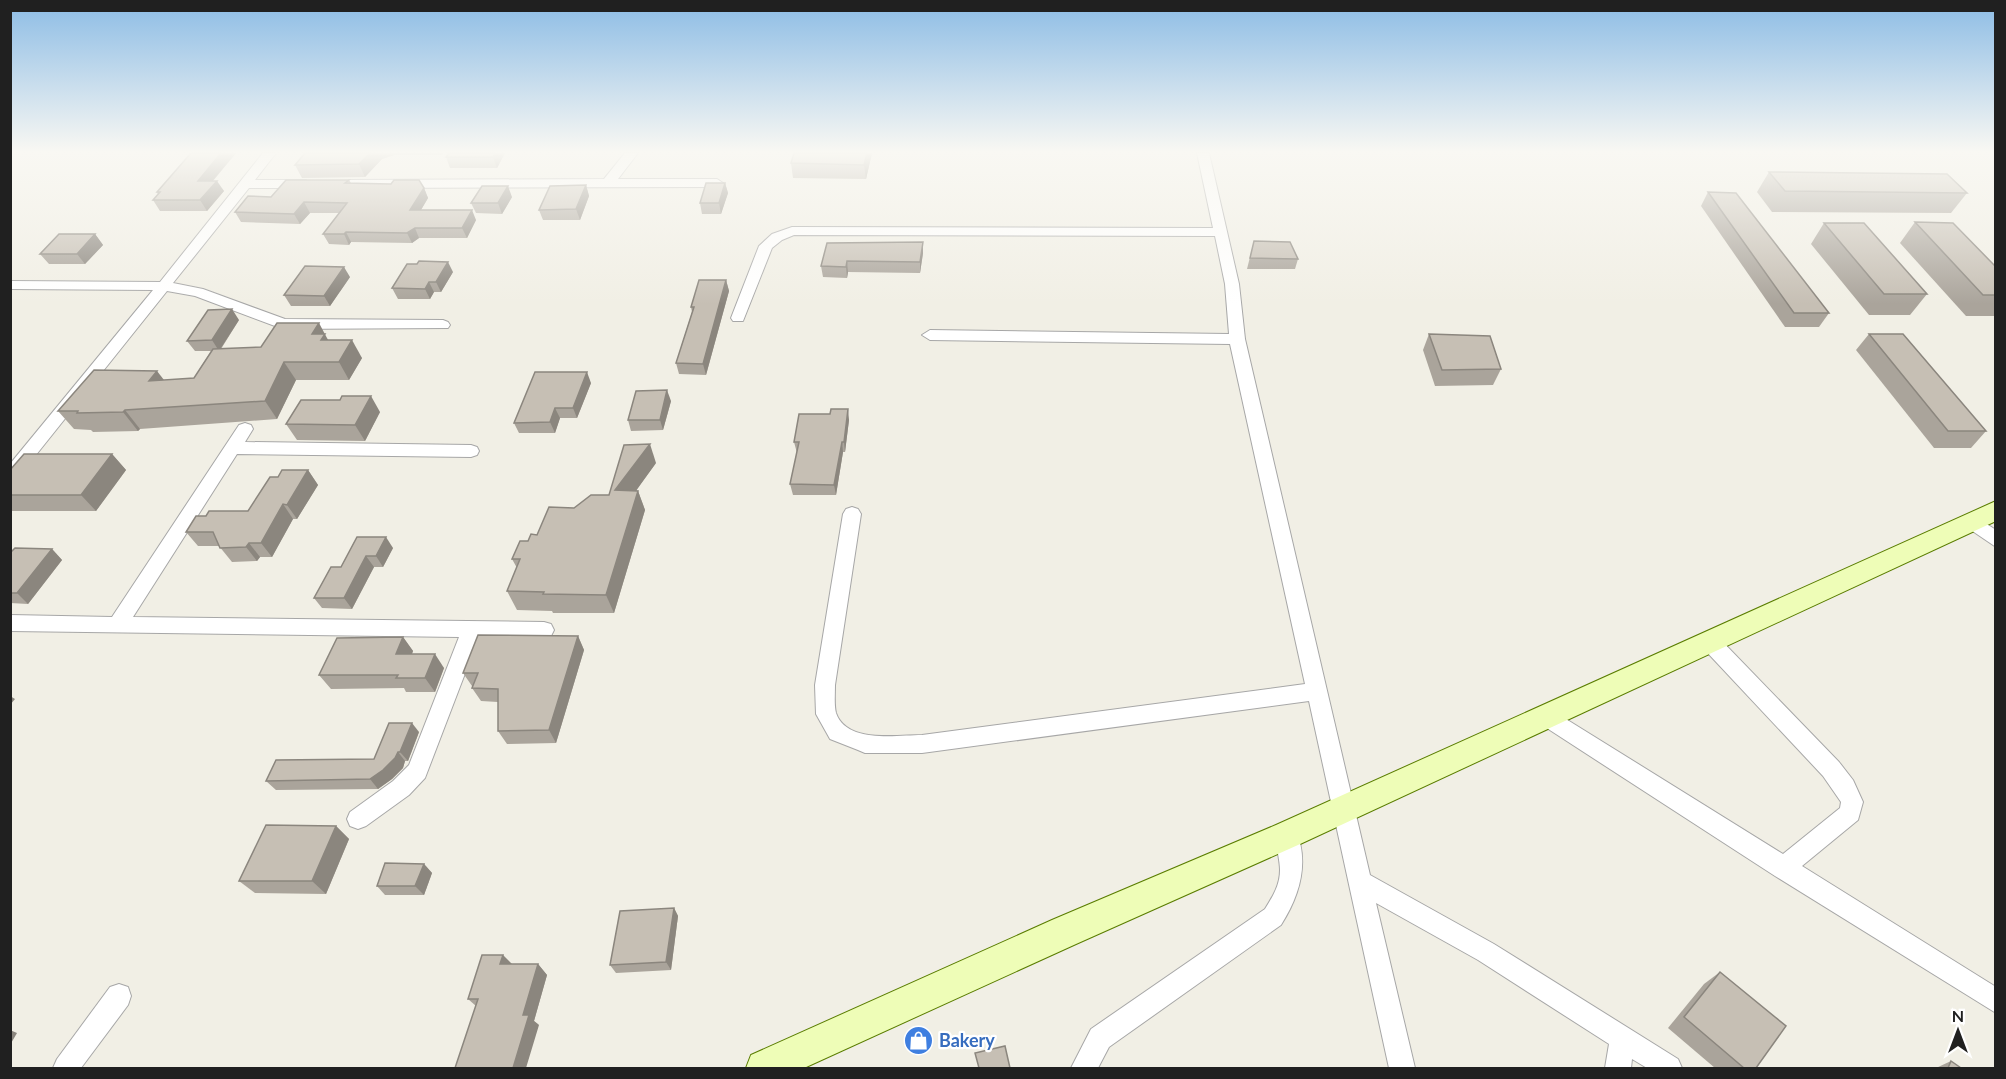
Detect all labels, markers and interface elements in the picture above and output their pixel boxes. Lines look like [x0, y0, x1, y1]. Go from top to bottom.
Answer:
north arrow [1928, 1001, 1988, 1061]
text: N [1952, 1006, 1964, 1025]
shop icon: Bakery [902, 1025, 934, 1057]
place label: Bakery [939, 1029, 995, 1051]

